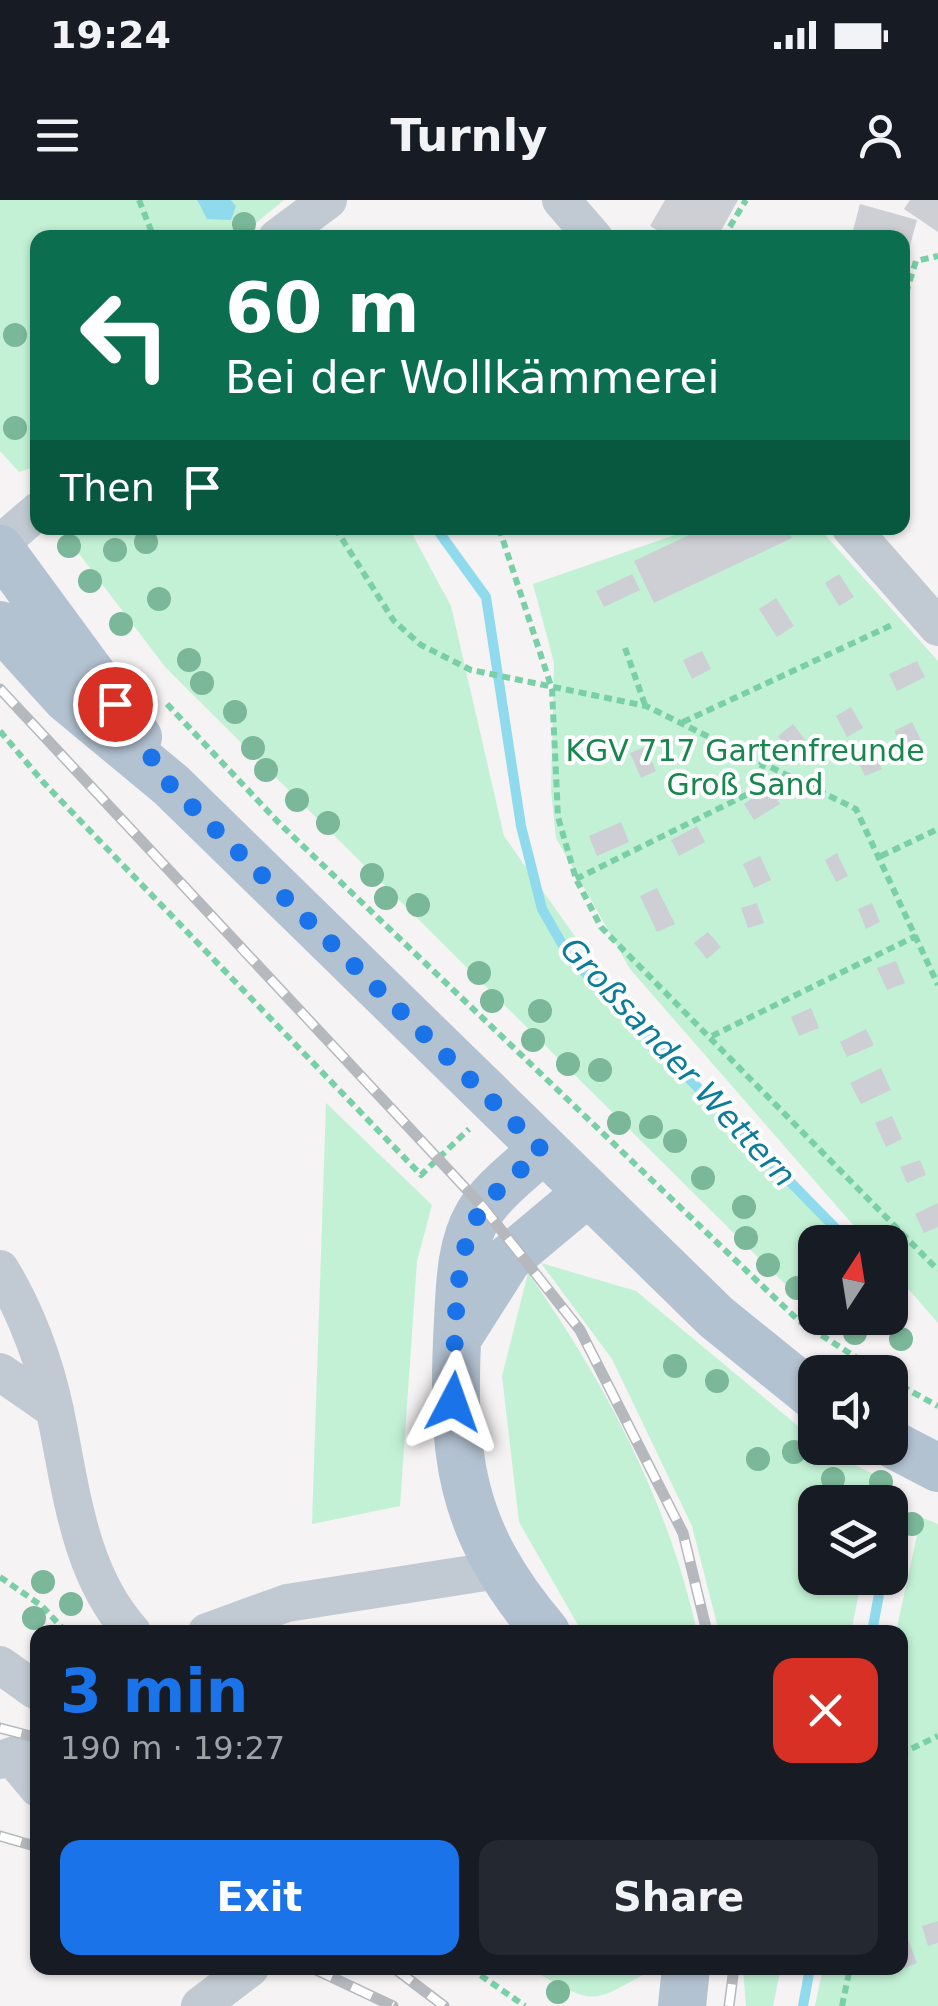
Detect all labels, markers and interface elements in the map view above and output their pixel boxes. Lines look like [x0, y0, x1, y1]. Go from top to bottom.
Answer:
text: 19:24 [50, 13, 171, 57]
icon: menu [30, 108, 85, 163]
icon: person [853, 108, 908, 163]
text: Turnly [391, 109, 547, 162]
text: 60 m [225, 267, 420, 349]
icon: left [60, 270, 190, 400]
text: Bei der Wollkämmerei [225, 351, 720, 404]
icon: arrive [175, 460, 230, 515]
text: Then [60, 466, 155, 510]
pin [73, 662, 158, 747]
icon: arrive [88, 677, 143, 732]
park label: KGV 717 Gartenfreunde Groß Sand [565, 733, 925, 802]
water label: Großsander Wettern [553, 929, 803, 1195]
north arrow [798, 1225, 908, 1335]
map controls [798, 1225, 908, 1595]
position arrow [401, 1350, 505, 1454]
button: sound [798, 1355, 908, 1465]
button: layers [798, 1485, 908, 1595]
text: 3 min [60, 1656, 248, 1726]
button: close [773, 1658, 878, 1763]
text: 190 m · 19:27 [60, 1729, 285, 1767]
button: Exit [60, 1840, 459, 1955]
button: Share [479, 1840, 878, 1955]

